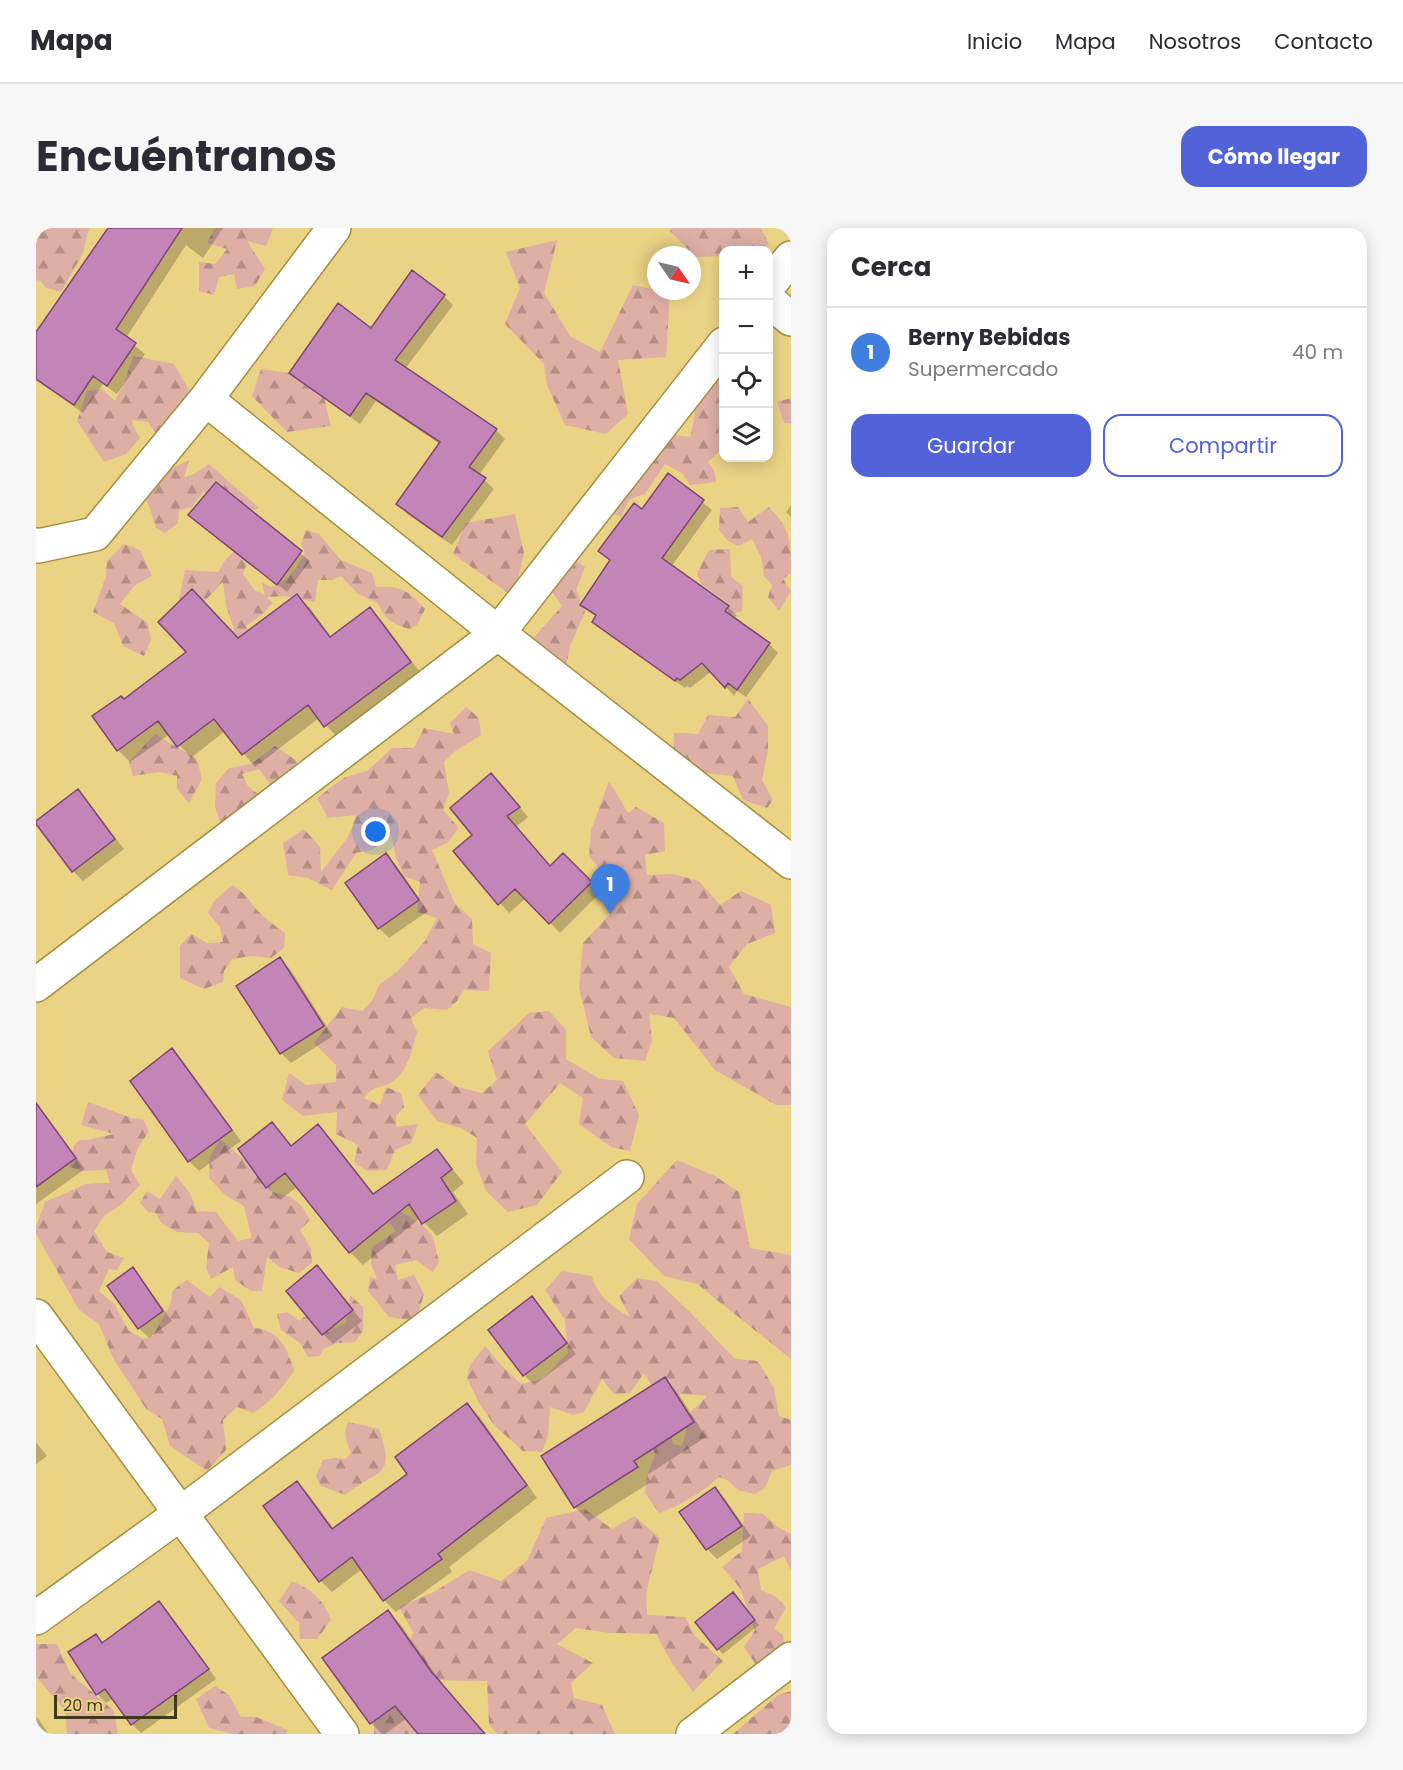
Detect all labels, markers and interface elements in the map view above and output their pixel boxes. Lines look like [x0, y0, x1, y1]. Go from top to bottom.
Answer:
text: Mapa [30, 21, 113, 60]
text: Inicio [967, 27, 1022, 56]
text: Mapa [1055, 27, 1116, 56]
text: Nosotros [1149, 27, 1241, 56]
text: Contacto [1274, 27, 1373, 56]
button: Cómo llegar [1181, 126, 1367, 187]
text: Encuéntranos [36, 127, 337, 186]
north arrow [647, 246, 701, 300]
map controls [719, 246, 773, 462]
button: + [719, 246, 773, 300]
text: Cerca [851, 249, 931, 285]
button: − [719, 300, 773, 354]
text: Berny Bebidas [908, 322, 1071, 353]
text: 1 [867, 338, 874, 366]
text: 40 m [1292, 338, 1343, 366]
button: locate [719, 354, 773, 408]
text: Supermercado [908, 355, 1058, 383]
button: layers [719, 408, 773, 462]
button: Guardar [851, 414, 1091, 477]
button: Compartir [1103, 414, 1343, 477]
your location [361, 817, 390, 846]
pin: 1 [590, 864, 630, 914]
scale bar [54, 1692, 177, 1720]
text: 20 m [63, 1694, 103, 1717]

